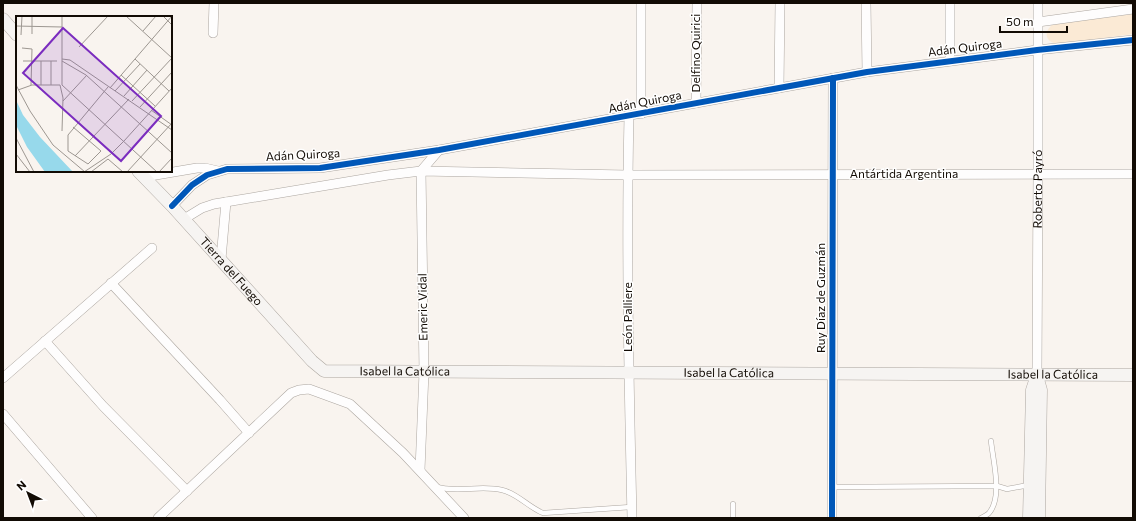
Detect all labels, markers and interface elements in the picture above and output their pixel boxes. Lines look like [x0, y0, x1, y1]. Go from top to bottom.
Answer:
scale bar [1000, 8, 1067, 34]
street label: Delfino Quirici [688, 14, 702, 92]
text: 50 m [1006, 14, 1034, 28]
inset map [16, 16, 172, 172]
street label: Adán Quiroga [927, 36, 1003, 58]
street label: Adán Quiroga [607, 87, 683, 115]
street label: Adán Quiroga [265, 145, 340, 163]
street label: Roberto Payró [1030, 149, 1044, 229]
street label: Antártida Argentina [850, 166, 958, 180]
street label: Tierra del Fuego [197, 234, 266, 308]
street label: Ruy Díaz de Guzmán [813, 243, 827, 353]
street label: Emeric Vidal [414, 273, 430, 341]
street label: León Palliere [620, 282, 634, 352]
street label: Isabel la Católica [359, 363, 450, 378]
street label: Isabel la Católica [683, 365, 774, 379]
street label: Isabel la Católica [1007, 366, 1098, 381]
north arrow [8, 473, 48, 513]
text: N [14, 478, 28, 493]

